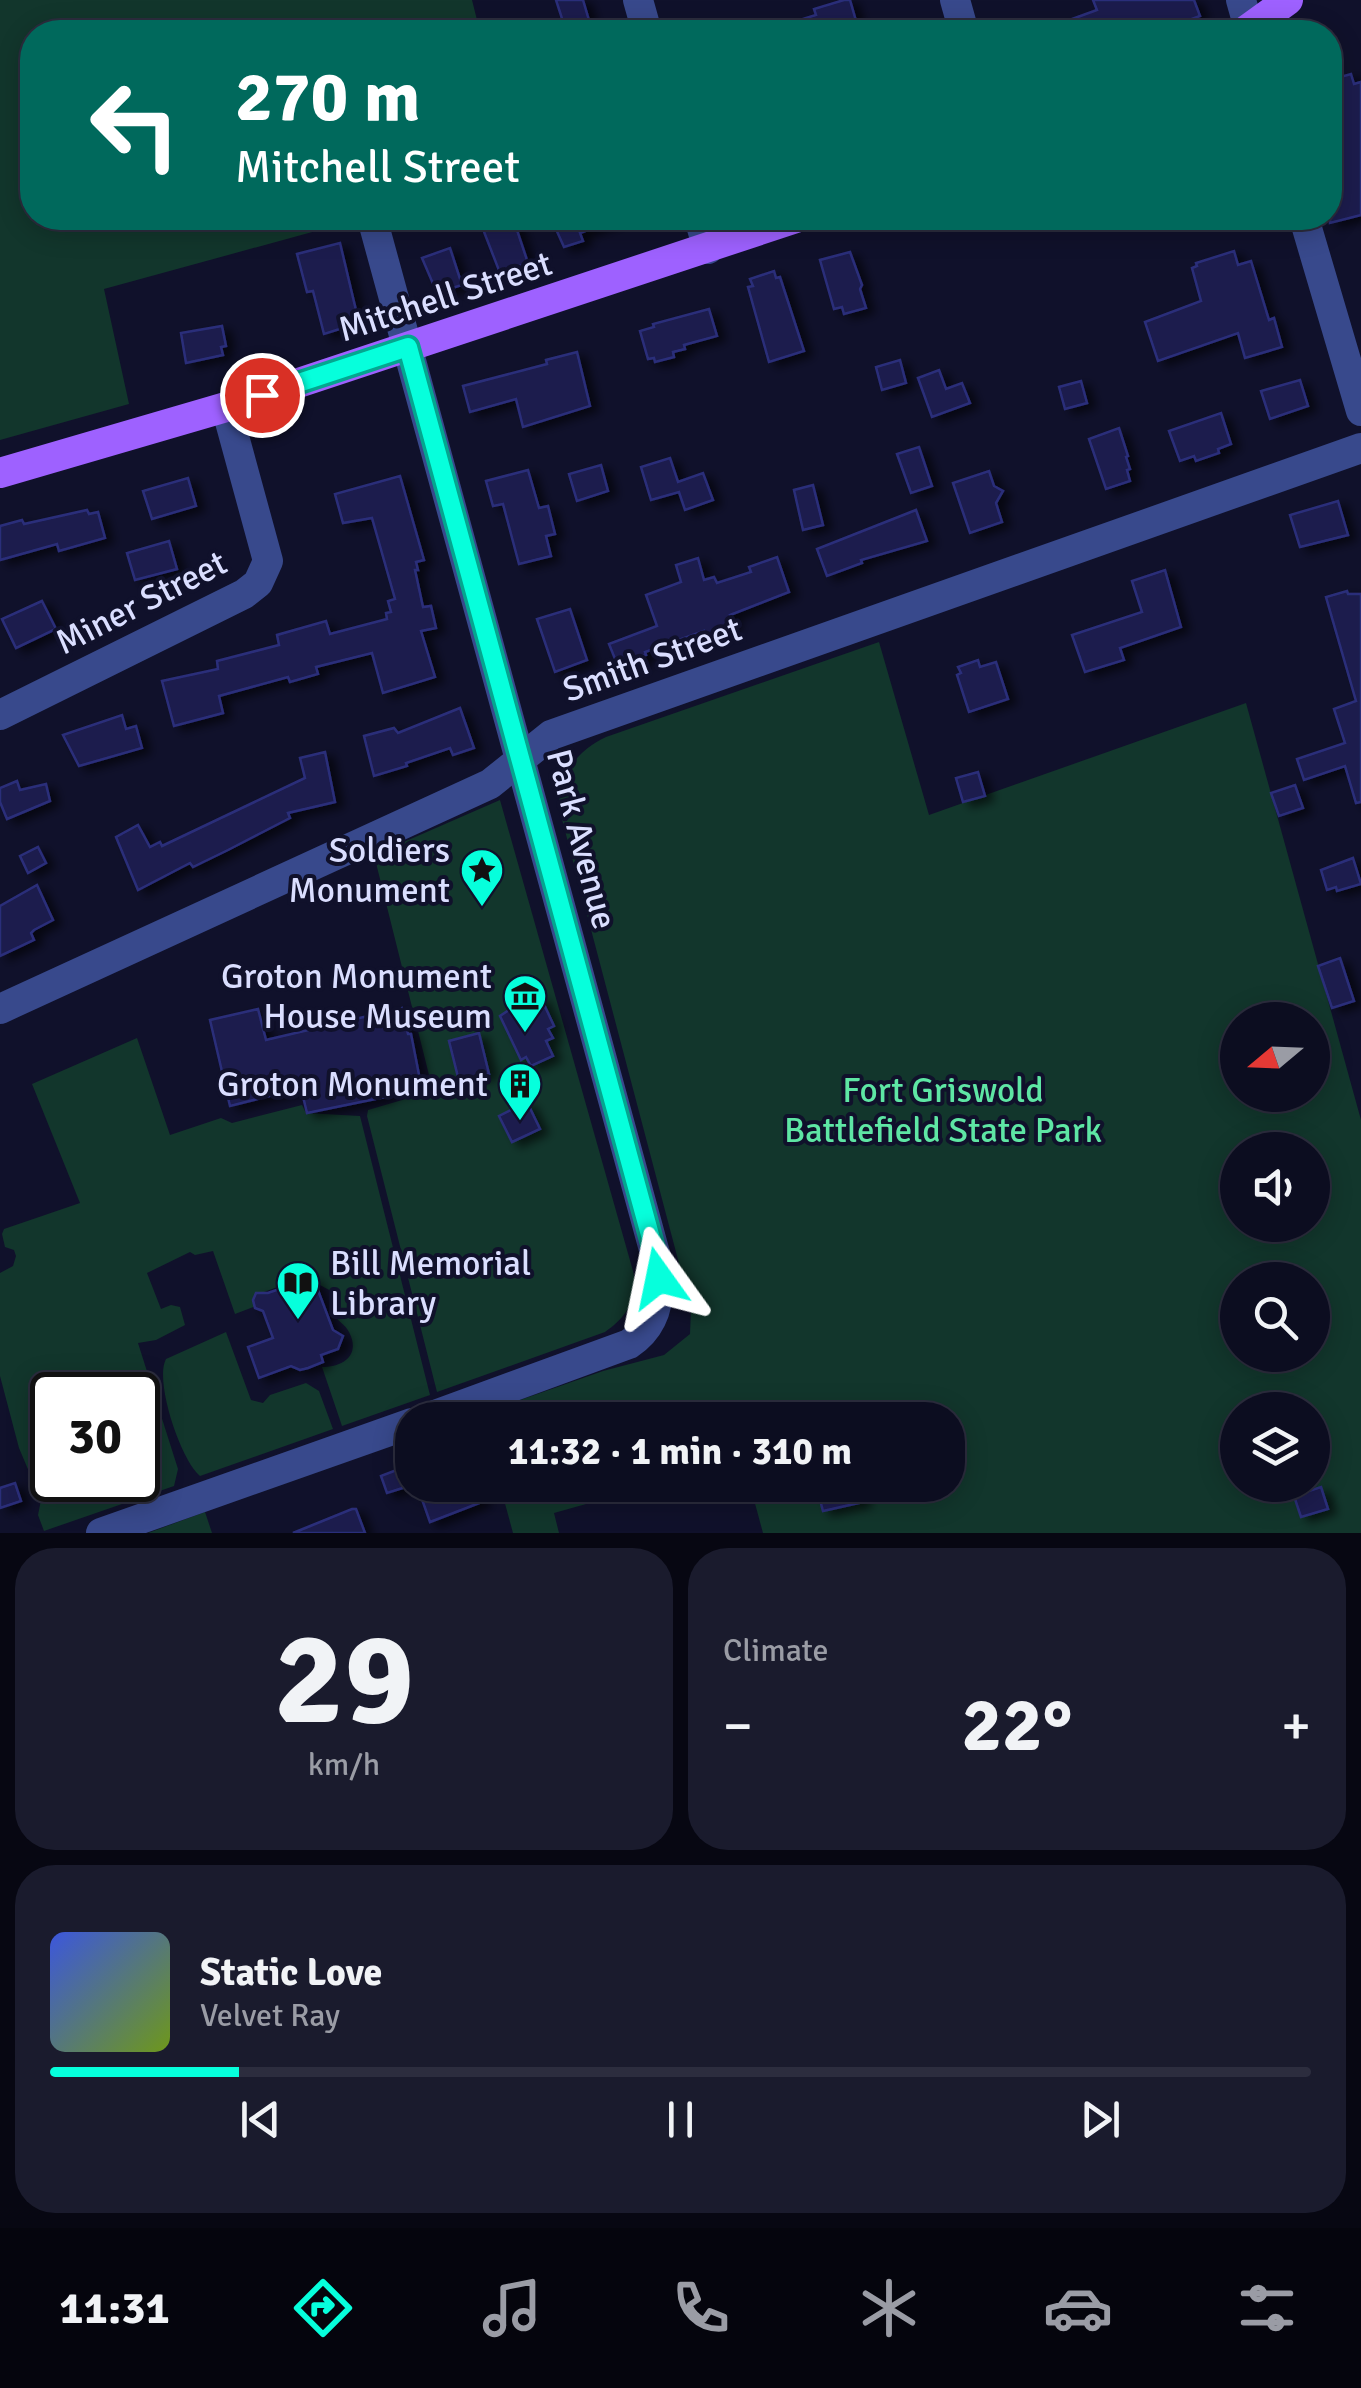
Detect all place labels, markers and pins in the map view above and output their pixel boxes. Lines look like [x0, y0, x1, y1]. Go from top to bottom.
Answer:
pin [220, 353, 305, 438]
place label: Soldiers Monument [289, 829, 450, 912]
place icon: Soldiers Monument [459, 847, 505, 908]
place label: Groton Monument House Museum [221, 955, 492, 1038]
museum icon: Groton Monument House Museum [502, 973, 548, 1034]
building icon: Groton Monument [497, 1061, 543, 1122]
place label: Groton Monument [217, 1063, 488, 1106]
place label: Bill Memorial Library [330, 1242, 531, 1325]
library icon: Bill Memorial Library [275, 1260, 321, 1321]

